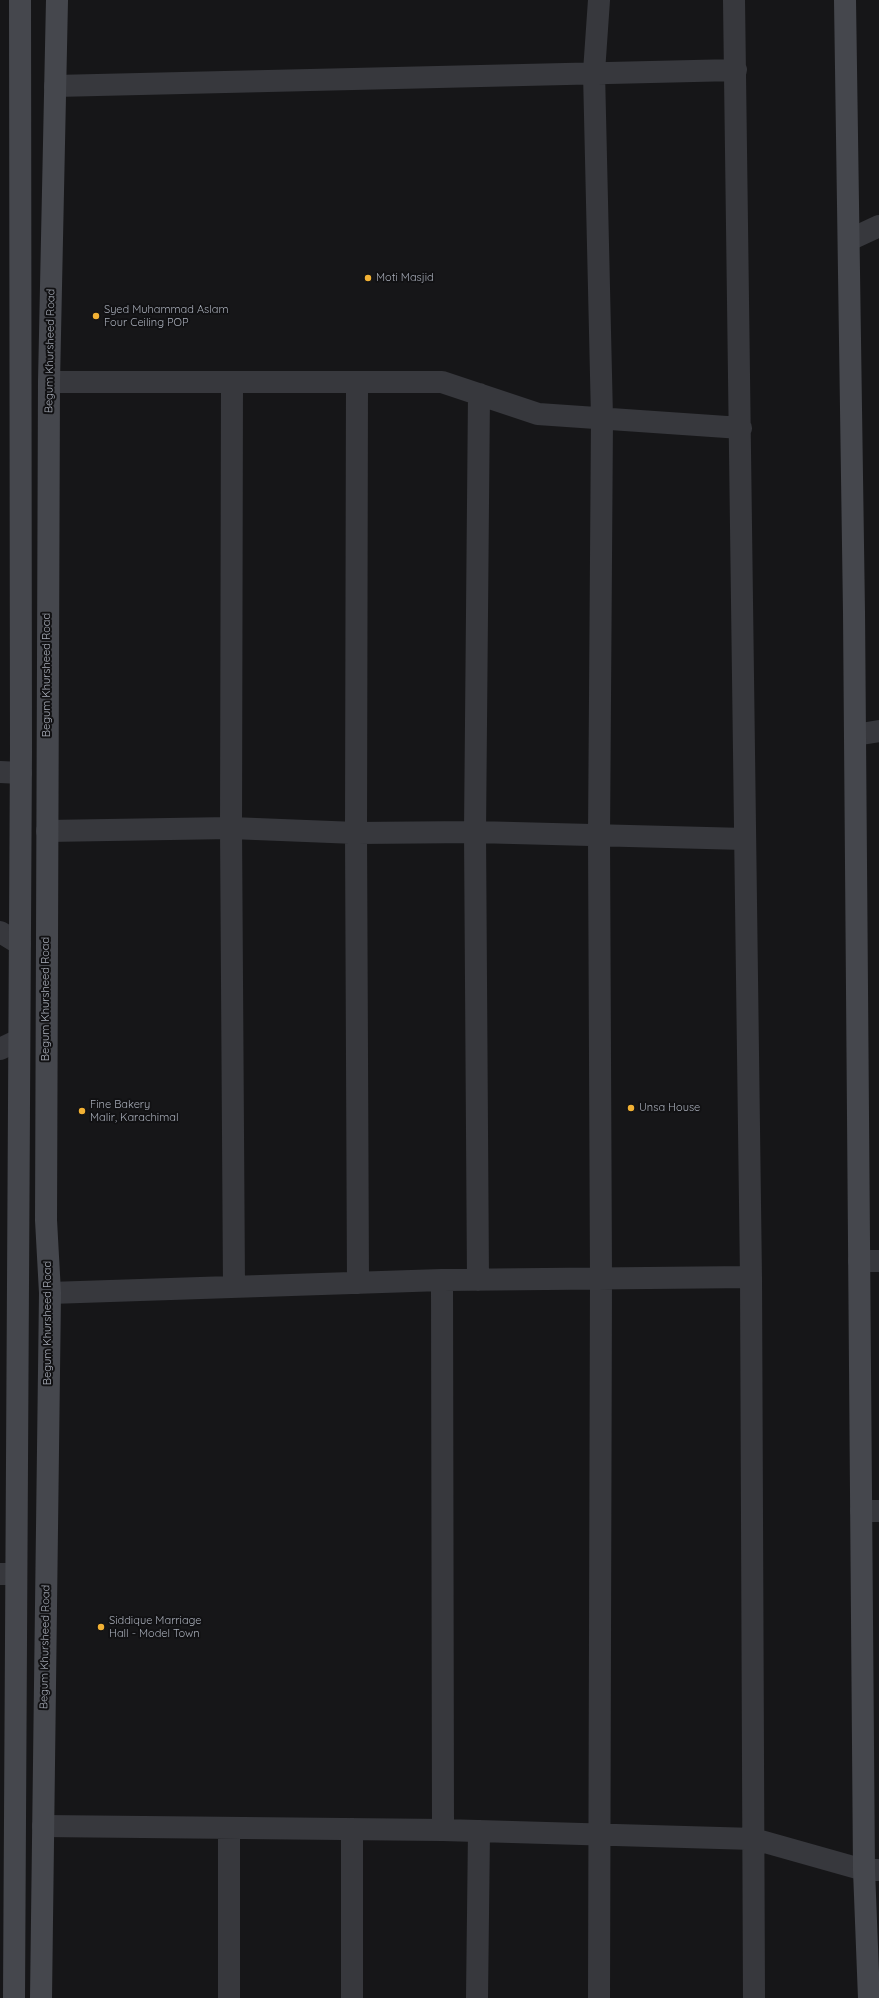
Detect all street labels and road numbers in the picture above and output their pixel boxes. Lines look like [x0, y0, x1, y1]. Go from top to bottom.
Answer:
street label: Begum Khursheed Road [42, 289, 58, 413]
street label: Begum Khursheed Road [40, 613, 54, 737]
street label: Begum Khursheed Road [39, 937, 53, 1061]
street label: Begum Khursheed Road [41, 1261, 55, 1385]
street label: Begum Khursheed Road [37, 1585, 53, 1709]

